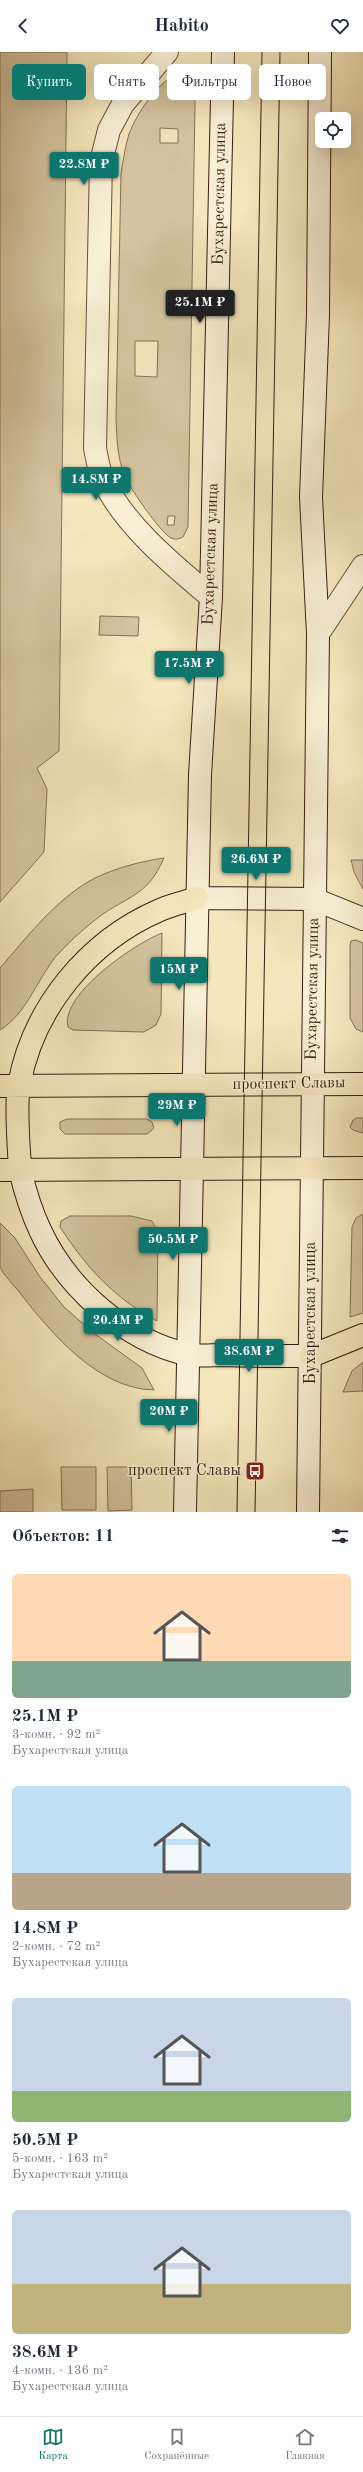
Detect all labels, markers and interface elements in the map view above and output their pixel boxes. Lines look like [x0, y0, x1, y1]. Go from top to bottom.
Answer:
icon: back [12, 15, 34, 37]
icon: heart [329, 15, 351, 37]
text: Habito [154, 17, 209, 35]
chip: Купить [12, 64, 86, 100]
chip: Снять [94, 64, 159, 100]
chip: Фильтры [167, 64, 251, 100]
chip: Новое [259, 64, 326, 100]
map controls [315, 112, 351, 148]
button: locate [315, 112, 351, 148]
street label: Бухарестская улица [211, 122, 229, 266]
pin: 22.8M ₽ [47, 152, 121, 186]
text: 22.8M ₽ [59, 158, 109, 171]
pin: 25.1M ₽ [163, 290, 237, 324]
text: 25.1M ₽ [175, 296, 225, 309]
pin: 14.8M ₽ [59, 467, 133, 501]
text: 14.8M ₽ [71, 473, 121, 486]
street label: Бухарестская улица [201, 482, 221, 626]
pin: 17.5M ₽ [152, 651, 226, 685]
text: 17.5M ₽ [164, 657, 214, 670]
pin: 26.6M ₽ [219, 847, 293, 881]
text: 26.6M ₽ [231, 853, 281, 866]
street label: Бухарестская улица [304, 917, 322, 1061]
pin: 15M ₽ [151, 957, 207, 991]
text: 15M ₽ [159, 963, 199, 976]
street label: проспект Славы [232, 1075, 346, 1093]
pin: 29M ₽ [149, 1093, 205, 1127]
text: 29M ₽ [157, 1099, 197, 1112]
pin: 50.5M ₽ [136, 1227, 210, 1261]
text: 50.5M ₽ [148, 1233, 198, 1246]
street label: Бухарестская улица [303, 1241, 319, 1384]
pin: 20.4M ₽ [81, 1308, 155, 1342]
text: 20.4M ₽ [93, 1314, 143, 1327]
pin: 38.6M ₽ [212, 1339, 286, 1373]
text: 38.6M ₽ [224, 1345, 274, 1358]
pin: 20M ₽ [141, 1399, 197, 1433]
text: 20M ₽ [149, 1405, 189, 1418]
bus stop icon: проспект Славы [244, 1460, 266, 1482]
place label: проспект Славы [128, 1463, 241, 1479]
icon: filters [329, 1525, 351, 1547]
text: Объектов: 11 [12, 1528, 114, 1545]
icon: home [146, 1600, 218, 1672]
text: 25.1M ₽ [12, 1708, 78, 1725]
text: 3-комн. · 92 m² [12, 1728, 100, 1741]
text: Бухарестская улица [12, 1744, 128, 1757]
icon: home [146, 1812, 218, 1884]
text: 14.8M ₽ [12, 1920, 78, 1937]
text: 2-комн. · 72 m² [12, 1940, 100, 1953]
text: Бухарестская улица [12, 1956, 128, 1969]
icon: home [146, 2024, 218, 2096]
text: 50.5M ₽ [12, 2132, 78, 2149]
text: 5-комн. · 163 m² [12, 2152, 108, 2165]
text: Бухарестская улица [12, 2168, 128, 2181]
icon: home [146, 2236, 218, 2308]
text: 38.6M ₽ [12, 2344, 78, 2361]
text: 4-комн. · 136 m² [12, 2364, 108, 2377]
text: Бухарестская улица [12, 2380, 128, 2393]
tab: Карта [38, 2426, 68, 2464]
tab: Сохранённые [144, 2426, 209, 2464]
tab: Главная [285, 2426, 325, 2464]

